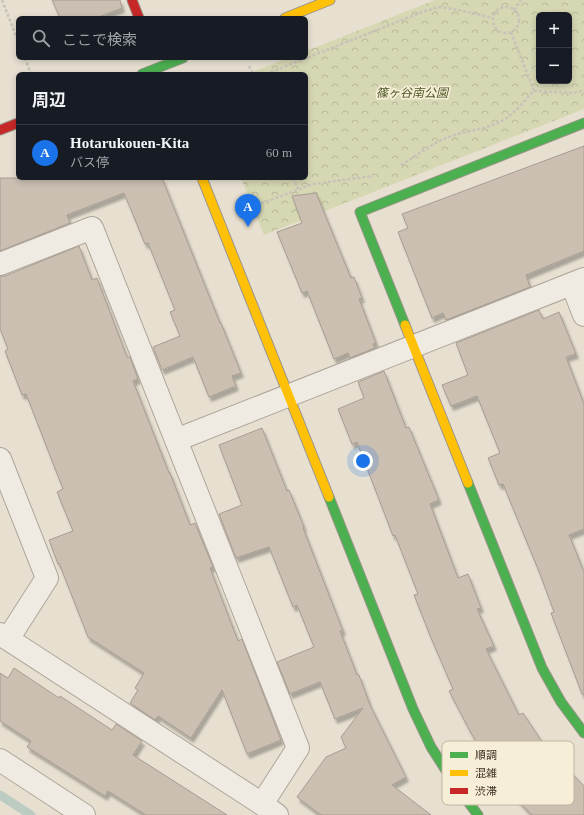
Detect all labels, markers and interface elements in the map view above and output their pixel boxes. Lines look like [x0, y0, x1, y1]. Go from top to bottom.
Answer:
map controls [536, 12, 572, 84]
button: + [536, 12, 572, 48]
search box [16, 16, 308, 60]
icon: search [30, 27, 52, 49]
text: ここで検索 [62, 32, 137, 48]
button: − [536, 48, 572, 84]
park label: 篠ヶ谷南公園 [376, 86, 450, 100]
text: 周辺 [32, 91, 66, 110]
text: Hotarukouen-Kita [70, 135, 189, 151]
text: A [40, 145, 50, 160]
text: 60 m [266, 145, 292, 160]
text: バス停 [70, 155, 109, 170]
pin: A [235, 194, 261, 227]
your location [353, 451, 373, 471]
legend [442, 741, 574, 805]
text: 順調 [475, 749, 497, 761]
text: 混雑 [475, 767, 497, 779]
text: 渋滞 [475, 785, 497, 797]

